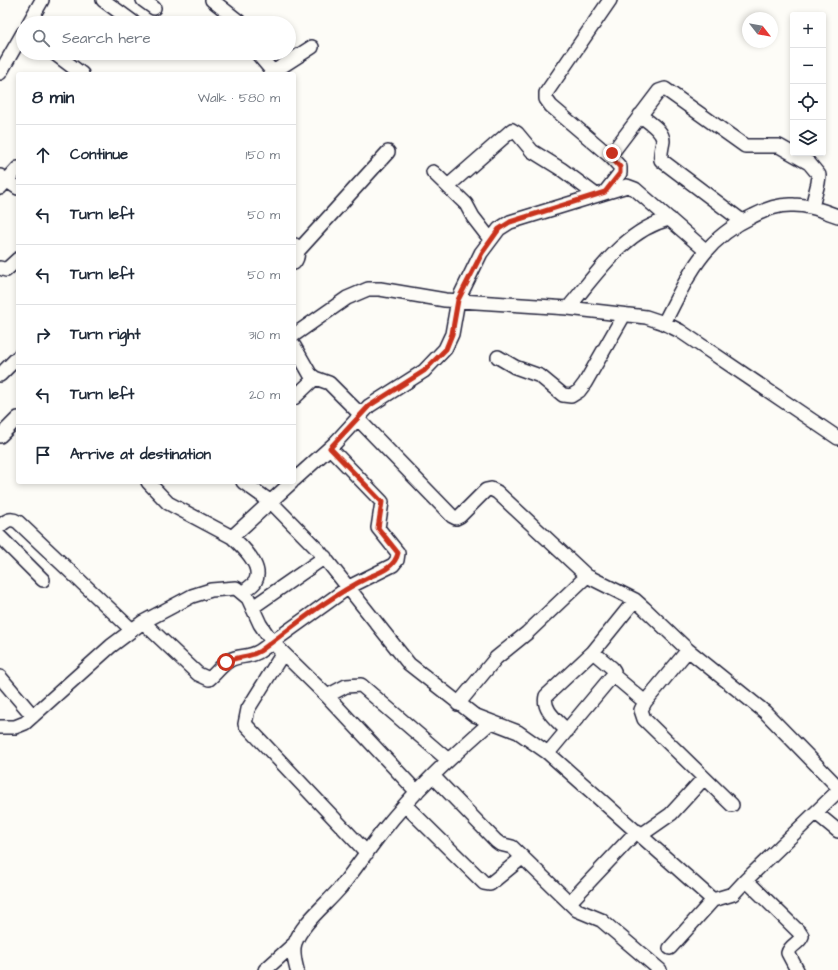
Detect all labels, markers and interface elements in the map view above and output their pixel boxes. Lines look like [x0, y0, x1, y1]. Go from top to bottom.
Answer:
north arrow [742, 12, 778, 48]
map controls [790, 12, 826, 156]
button: + [790, 12, 826, 48]
search box [16, 16, 296, 60]
icon: search [30, 27, 52, 49]
text: Search here [62, 28, 151, 49]
button: − [790, 48, 826, 84]
button: locate [790, 84, 826, 120]
text: 8 min [32, 86, 74, 110]
text: Walk · 580 m [198, 89, 280, 107]
button: layers [790, 120, 826, 156]
icon: ahead [32, 144, 54, 166]
text: Continue [70, 144, 128, 165]
route end [603, 144, 621, 162]
text: 150 m [246, 146, 280, 164]
icon: left [32, 204, 54, 226]
text: Turn left [70, 204, 134, 225]
text: 50 m [247, 206, 280, 224]
icon: left [32, 264, 54, 286]
text: Turn left [70, 264, 134, 285]
text: 50 m [247, 266, 280, 284]
icon: right [32, 324, 54, 346]
text: Turn right [70, 324, 141, 345]
text: 310 m [248, 326, 280, 344]
icon: left [32, 384, 54, 406]
text: Turn left [70, 384, 134, 405]
text: 20 m [249, 386, 280, 404]
icon: arrive [32, 444, 54, 466]
text: Arrive at destination [70, 444, 211, 465]
route start [217, 653, 235, 671]

